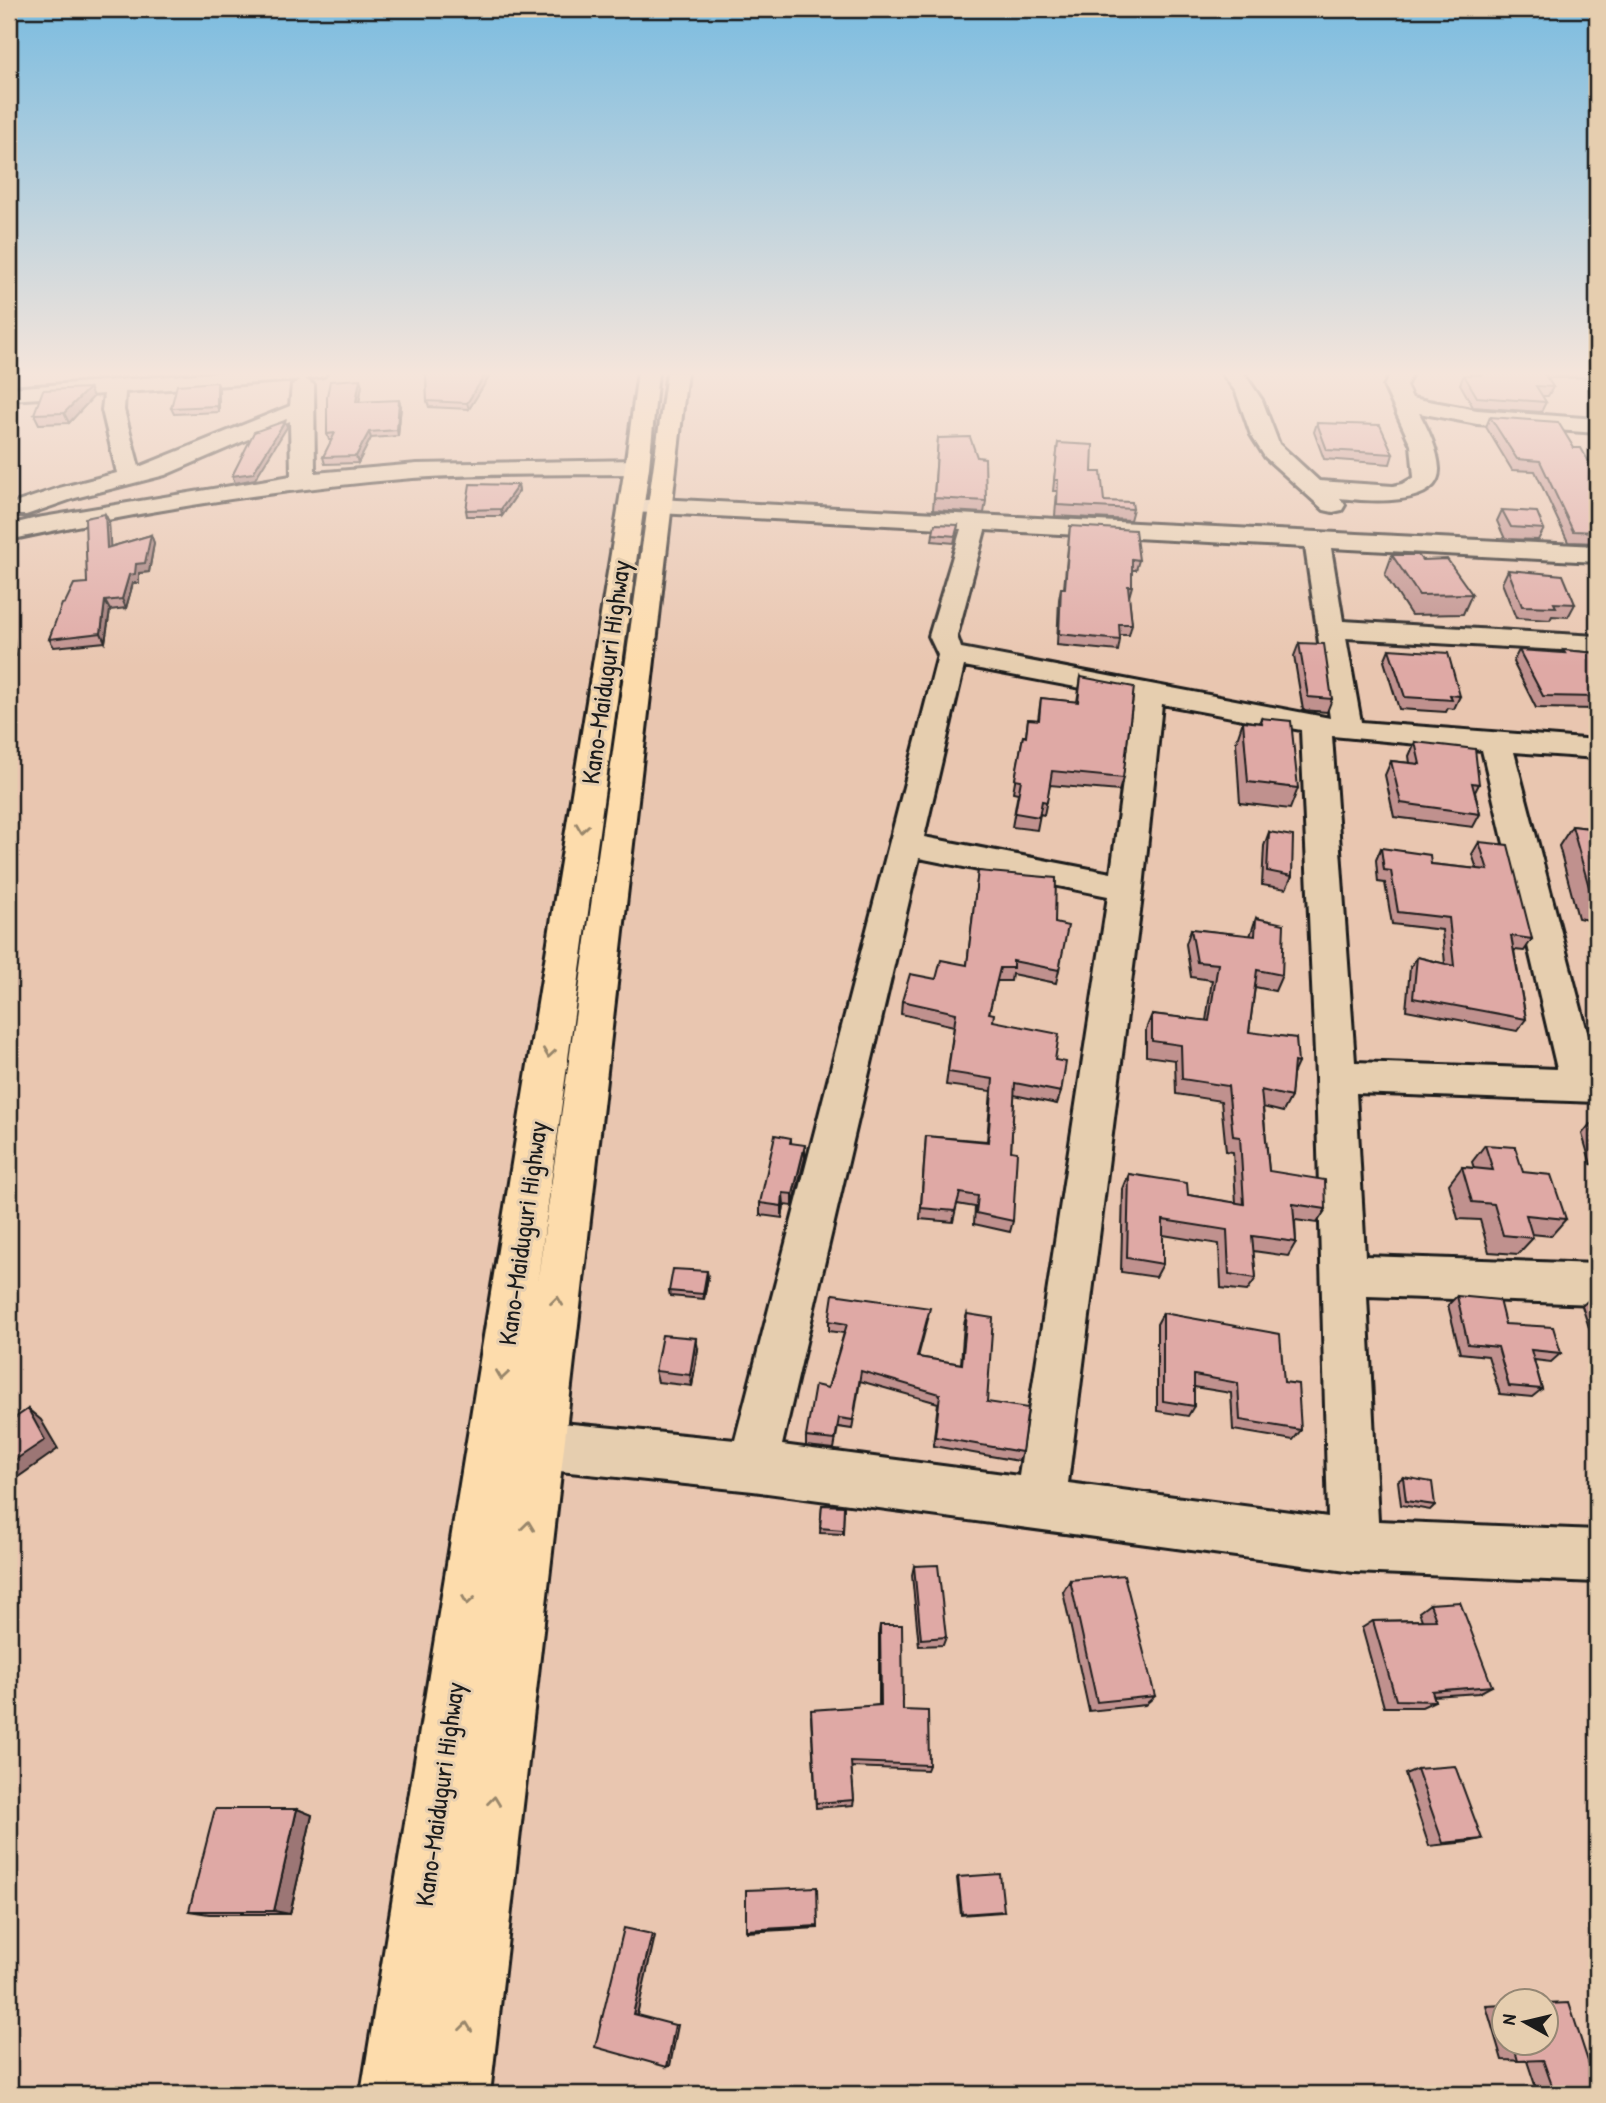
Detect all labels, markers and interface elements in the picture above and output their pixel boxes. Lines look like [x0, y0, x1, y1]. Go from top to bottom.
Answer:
street label: Kano-Maiduguri Highway [572, 558, 638, 786]
one-way arrow [575, 822, 590, 834]
one-way arrow [542, 1047, 557, 1059]
street label: Kano-Maiduguri Highway [489, 1119, 555, 1347]
one-way arrow [549, 1295, 564, 1307]
one-way arrow [494, 1369, 509, 1381]
one-way arrow [521, 1521, 536, 1532]
one-way arrow [461, 1594, 476, 1606]
street label: Kano-Maiduguri Highway [406, 1680, 472, 1908]
one-way arrow [486, 1795, 501, 1807]
north arrow [1490, 1988, 1560, 2058]
text: N [1495, 2013, 1522, 2026]
one-way arrow [458, 2021, 473, 2032]

